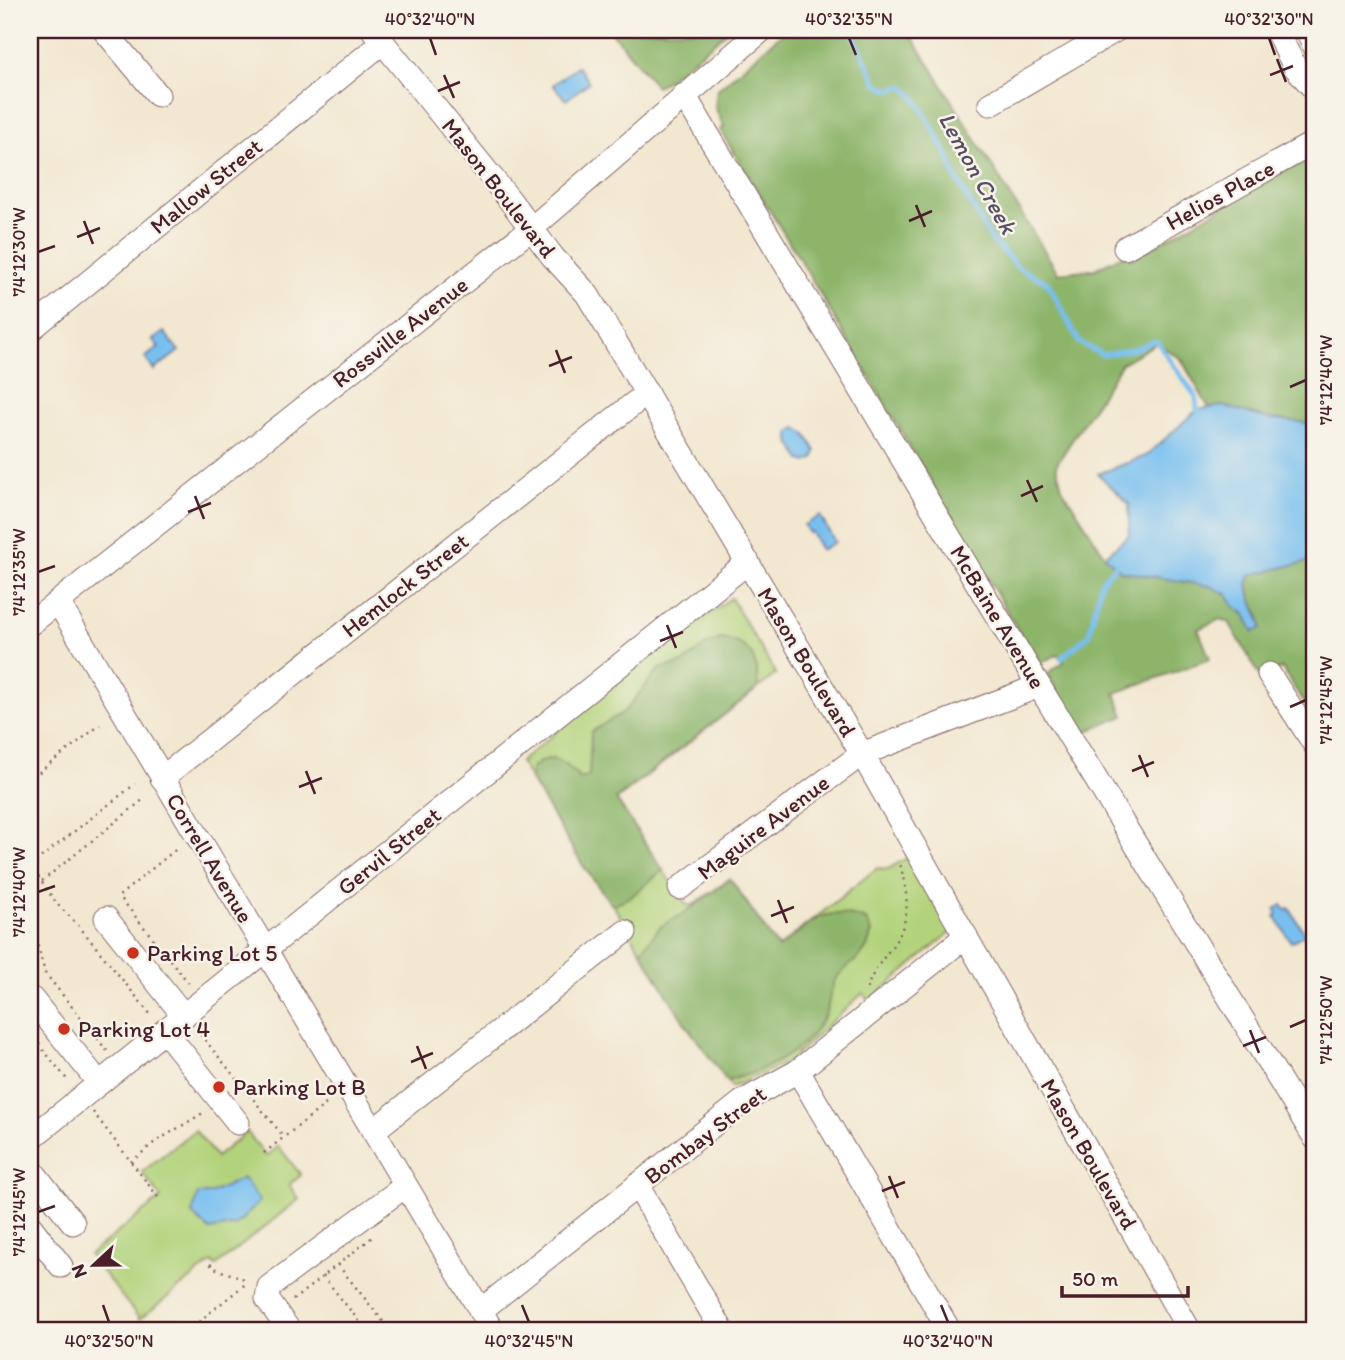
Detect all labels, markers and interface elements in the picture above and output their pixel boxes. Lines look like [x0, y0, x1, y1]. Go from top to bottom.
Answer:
text: 40°32'40"N [385, 8, 475, 30]
text: 40°32'35"N [805, 8, 893, 30]
text: 40°32'30"N [1224, 8, 1314, 30]
water label: Lemon Creek [933, 107, 1024, 240]
street label: Mason Boulevard [436, 113, 563, 264]
street label: Mallow Street [144, 132, 268, 240]
street label: Helios Place [1161, 154, 1279, 236]
text: 74°12'30"W [8, 207, 30, 297]
street label: Rossville Avenue [326, 270, 474, 394]
text: 74°12'40"W [1315, 335, 1337, 425]
street label: Hemlock Street [336, 527, 474, 643]
text: 74°12'35"W [8, 528, 30, 616]
street label: McBaine Avenue [944, 540, 1052, 694]
street label: Mason Boulevard [751, 582, 863, 742]
text: 74°12'45"W [1315, 656, 1337, 744]
street label: Maguire Avenue [691, 768, 835, 886]
street label: Correll Avenue [160, 788, 260, 928]
street label: Gervil Street [332, 801, 447, 901]
text: 74°12'40"W [8, 847, 30, 937]
place label: Parking Lot 5 [147, 939, 277, 967]
marker: Parking Lot 5 [125, 945, 141, 961]
text: 74°12'50"W [1315, 976, 1337, 1064]
place label: Parking Lot 4 [78, 1015, 210, 1043]
marker: Parking Lot 4 [56, 1021, 72, 1037]
place label: Parking Lot B [233, 1073, 366, 1101]
street label: Mason Boulevard [1034, 1074, 1144, 1235]
marker: Parking Lot B [211, 1079, 227, 1095]
street label: Bombay Street [638, 1080, 772, 1190]
text: 74°12'45"W [8, 1168, 30, 1256]
north arrow [60, 1230, 130, 1300]
scale bar [1062, 1255, 1188, 1299]
text: N [66, 1261, 92, 1281]
text: 50 m [1072, 1266, 1119, 1291]
text: 40°32'50"N [64, 1330, 154, 1352]
text: 40°32'45"N [485, 1330, 573, 1352]
text: 40°32'40"N [903, 1330, 993, 1352]

